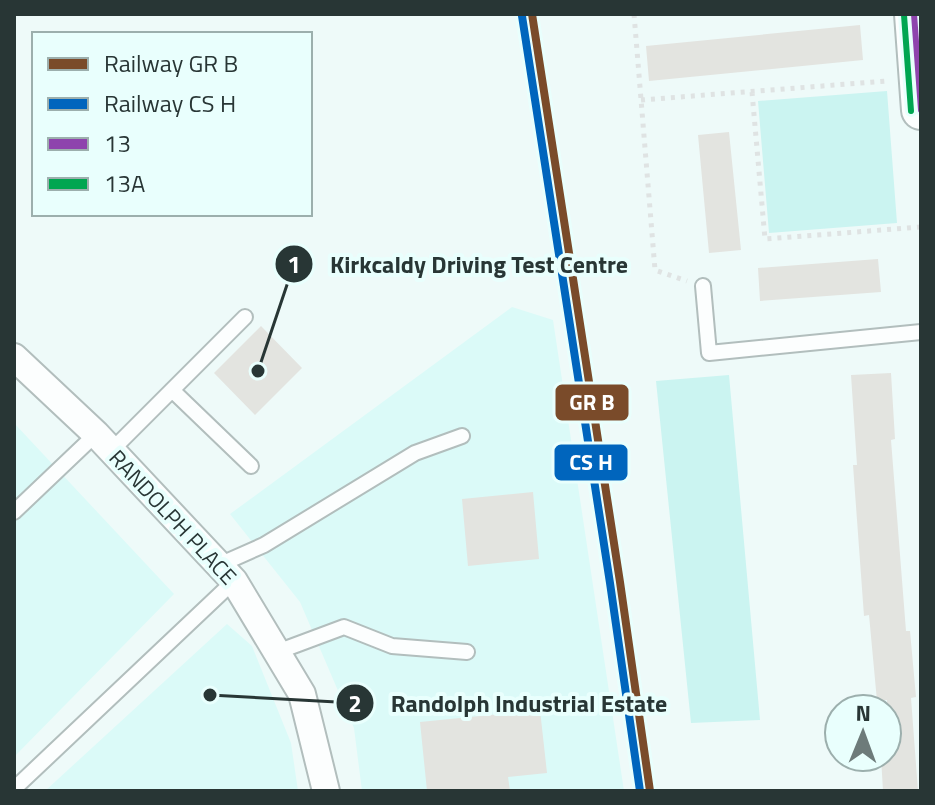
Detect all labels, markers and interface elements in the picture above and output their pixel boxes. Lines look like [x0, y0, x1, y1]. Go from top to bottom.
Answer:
legend [32, 32, 312, 216]
text: Railway GR B [104, 45, 238, 81]
text: Railway CS H [104, 85, 236, 121]
text: 13 [104, 125, 131, 161]
text: 13A [104, 165, 145, 201]
callout: Kirkcaldy Driving Test Centre [274, 240, 644, 288]
text: 1 [287, 246, 301, 282]
text: Kirkcaldy Driving Test Centre [330, 246, 628, 282]
line badge: GR B [554, 383, 630, 422]
text: GR B [569, 385, 615, 419]
street label: RANDOLPH PLACE [101, 442, 245, 592]
line badge: CS H [553, 443, 629, 482]
text: CS H [569, 445, 613, 479]
callout: Randolph Industrial Estate [335, 679, 683, 727]
text: 2 [348, 685, 362, 721]
text: Randolph Industrial Estate [391, 685, 667, 721]
north arrow [823, 693, 903, 773]
text: N [855, 696, 871, 730]

